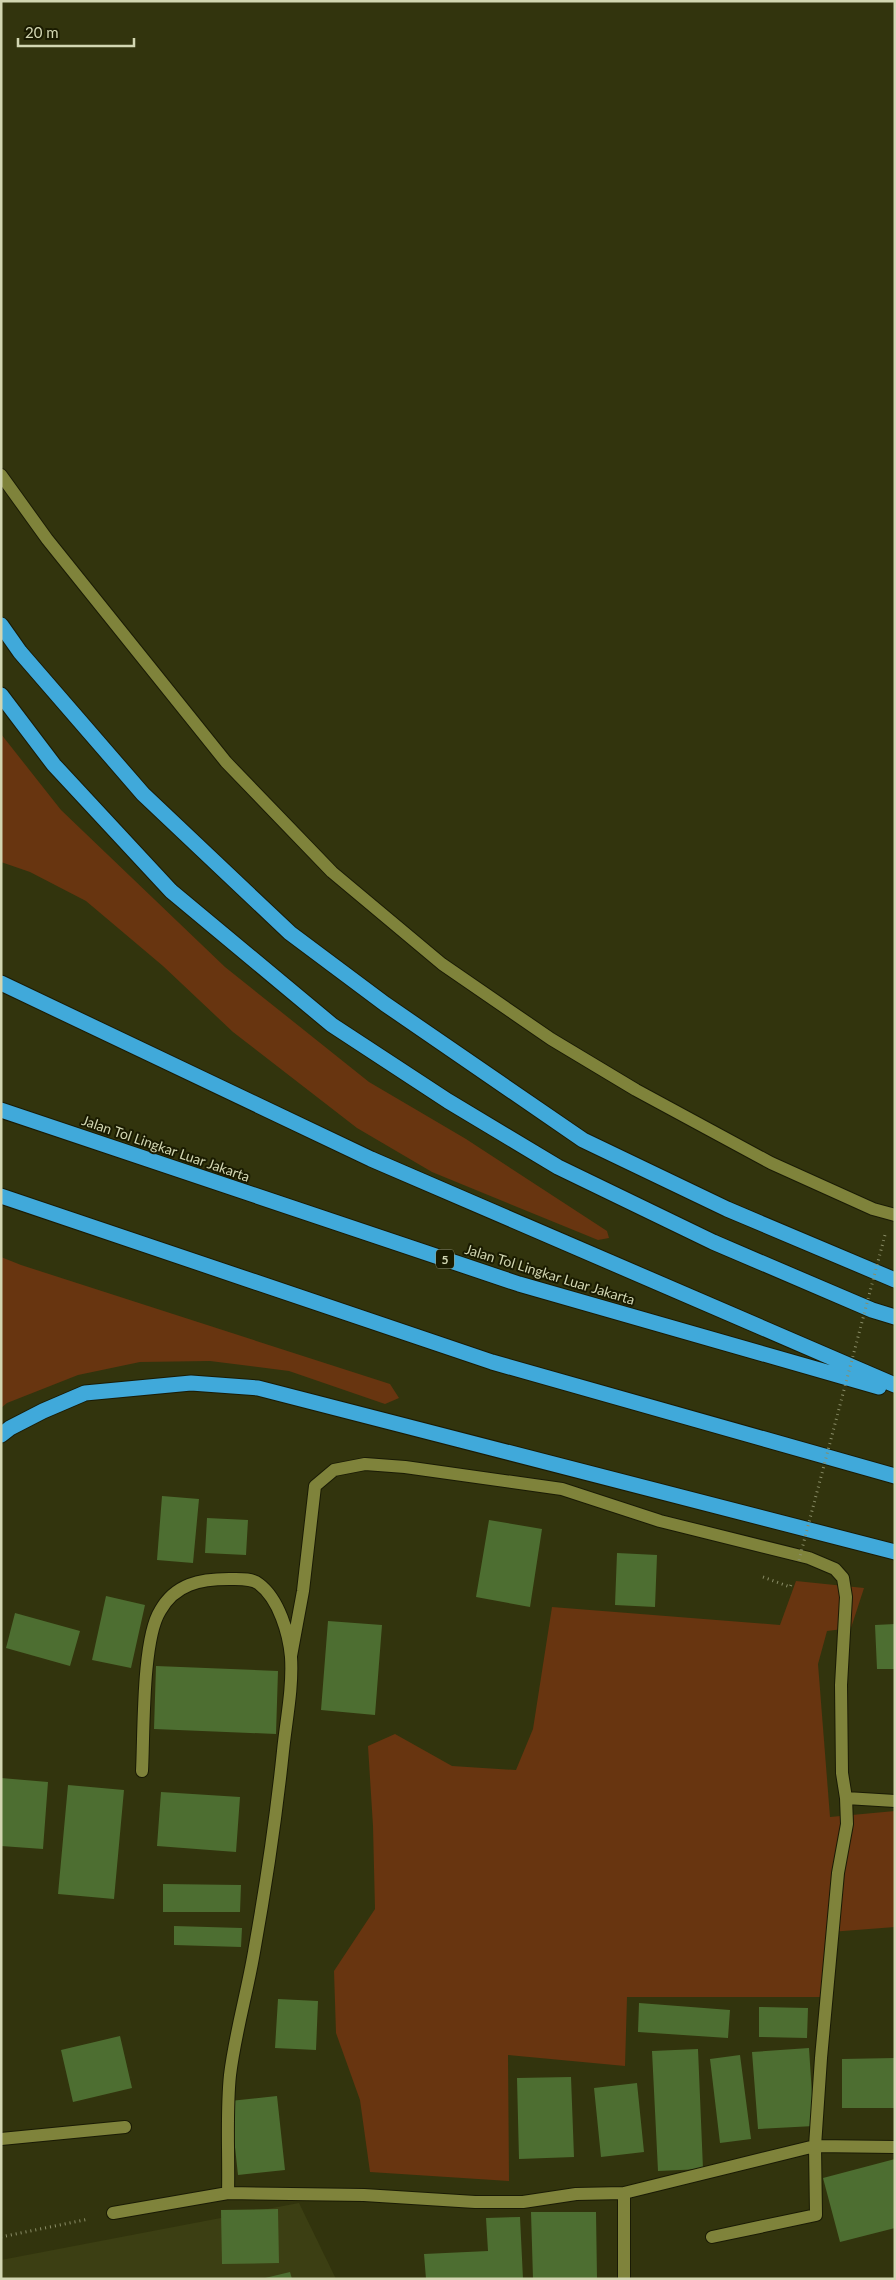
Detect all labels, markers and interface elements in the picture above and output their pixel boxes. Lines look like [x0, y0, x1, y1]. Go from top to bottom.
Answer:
scale bar [18, 15, 134, 47]
text: 20 m [25, 23, 59, 41]
street label: Jalan Tol Lingkar Luar Jakarta [80, 1111, 252, 1185]
street label: Jalan Tol Lingkar Luar Jakarta [463, 1240, 637, 1308]
road number: 5 [436, 1250, 454, 1268]

